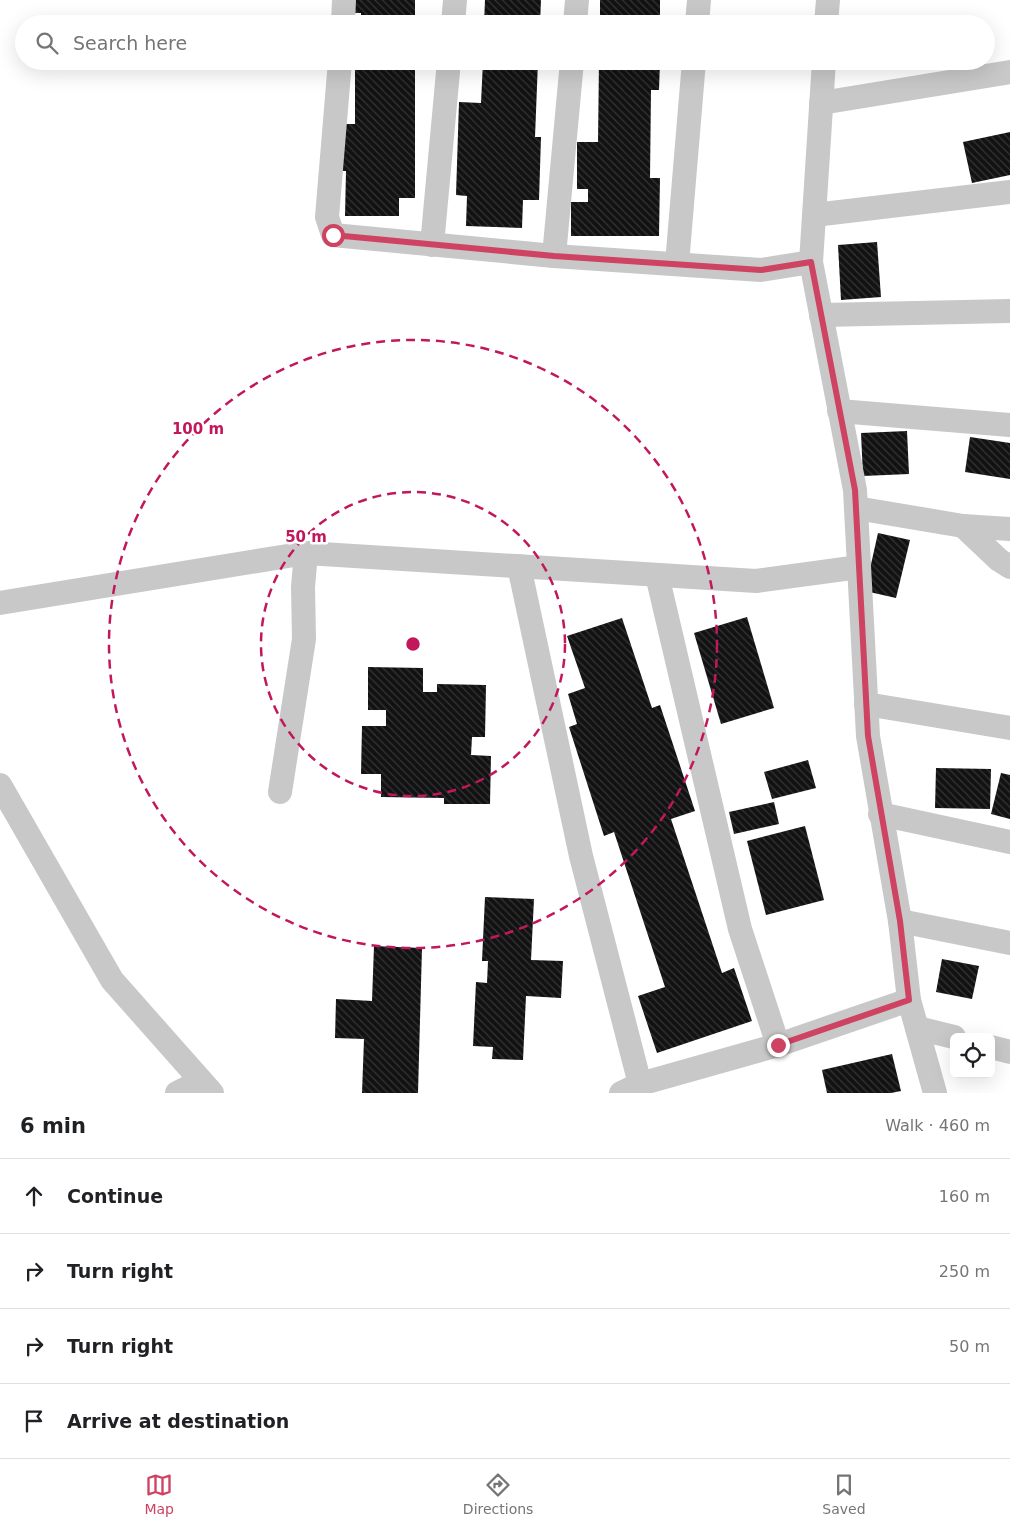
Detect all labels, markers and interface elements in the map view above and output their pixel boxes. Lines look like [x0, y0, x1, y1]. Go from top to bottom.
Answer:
search box [15, 15, 995, 70]
icon: search [33, 29, 61, 57]
text: Search here [73, 32, 187, 54]
route start [322, 224, 345, 247]
text: 100 m [172, 420, 224, 438]
text: 50 m [285, 528, 327, 546]
centre of rings [404, 635, 422, 653]
map controls [950, 1033, 995, 1078]
button: locate [950, 1033, 995, 1078]
route end [767, 1034, 790, 1057]
text: 6 min [20, 1114, 86, 1138]
text: Walk · 460 m [885, 1116, 990, 1135]
icon: ahead [20, 1182, 48, 1210]
text: Continue [67, 1185, 163, 1207]
text: 160 m [939, 1187, 990, 1206]
icon: right [20, 1257, 48, 1285]
text: Turn right [67, 1260, 173, 1282]
text: 250 m [939, 1262, 990, 1281]
icon: right [20, 1332, 48, 1360]
text: Turn right [67, 1335, 173, 1357]
text: 50 m [949, 1337, 990, 1356]
icon: arrive [20, 1407, 48, 1435]
text: Arrive at destination [67, 1410, 289, 1432]
tab: Map [144, 1471, 174, 1517]
tab: Directions [463, 1471, 533, 1517]
tab: Saved [822, 1471, 866, 1517]

